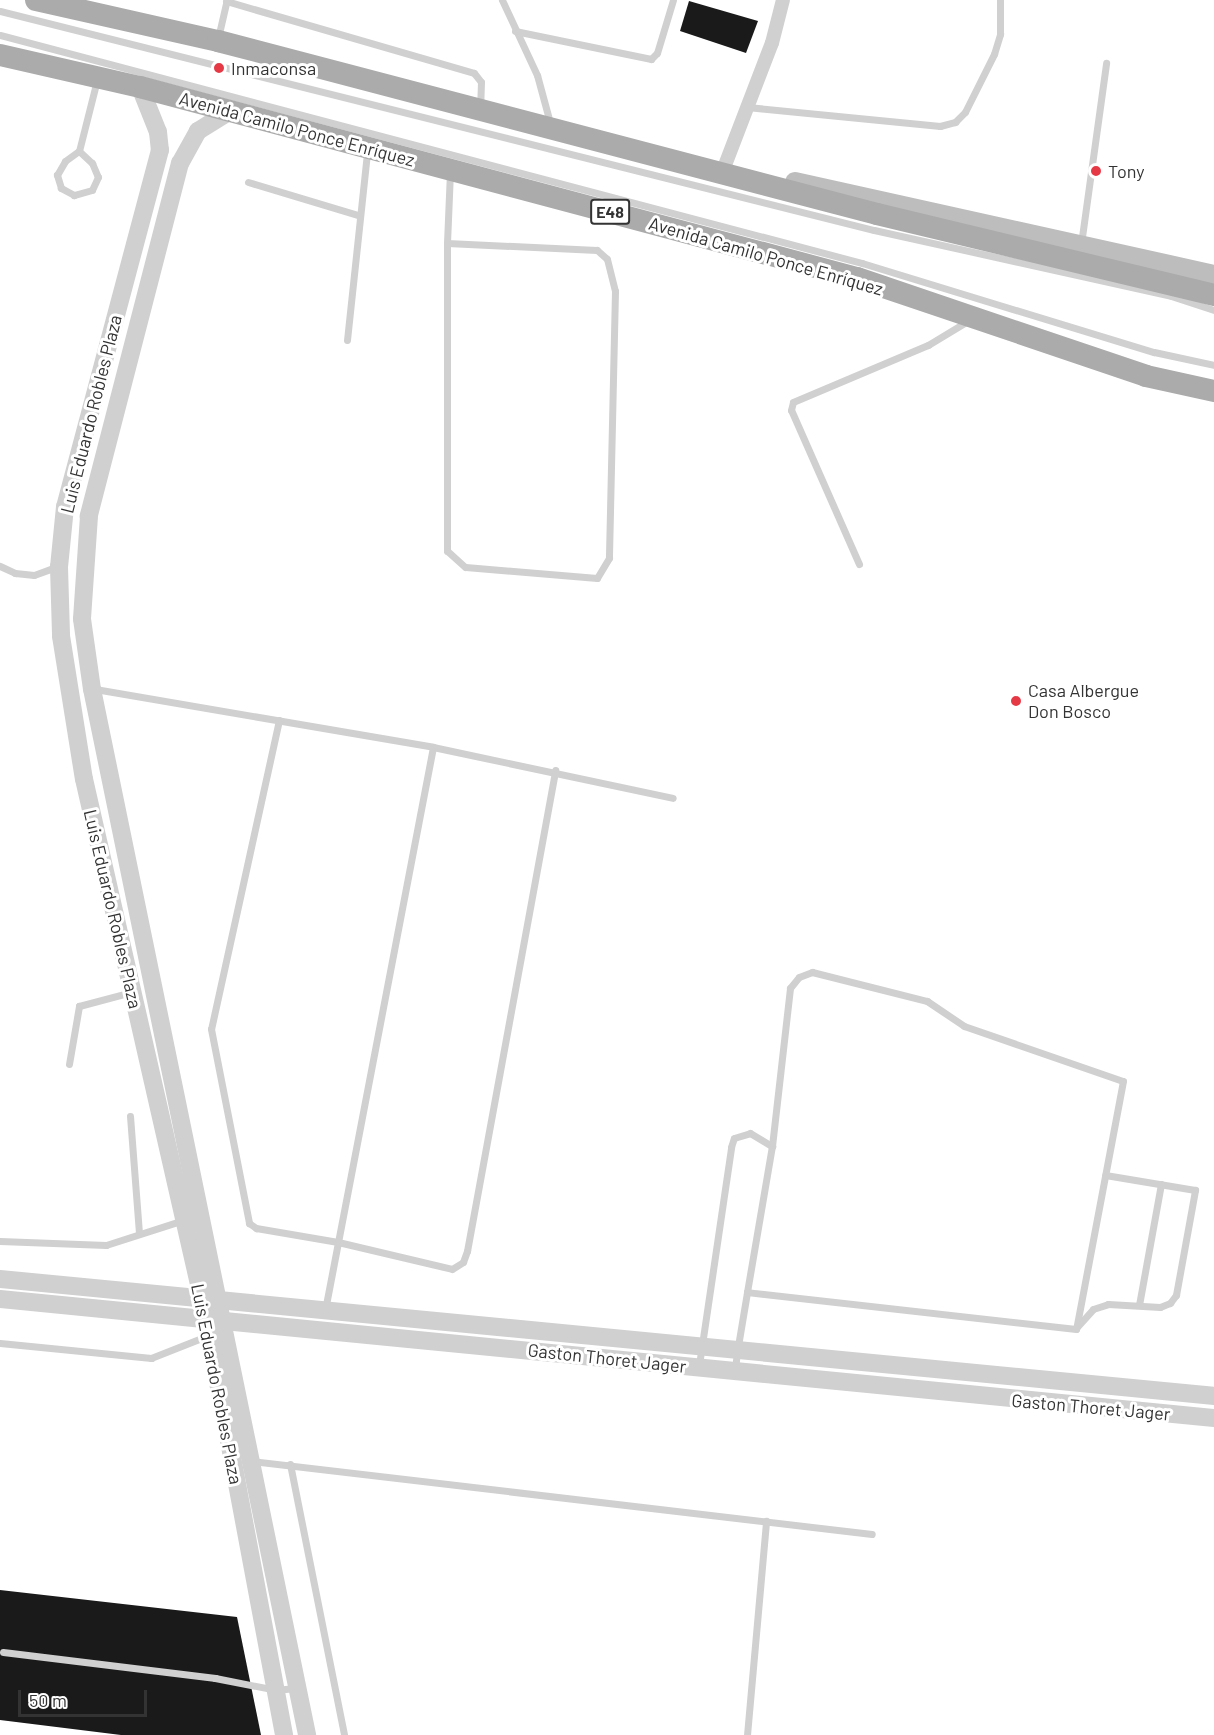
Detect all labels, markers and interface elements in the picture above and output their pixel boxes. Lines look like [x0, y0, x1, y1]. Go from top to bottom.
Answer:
place label: Inmaconsa [231, 57, 316, 79]
marker: Inmaconsa [212, 61, 226, 75]
street label: Avenida Camilo Ponce Enríquez [177, 87, 417, 171]
place label: Tony [1108, 160, 1145, 182]
marker: Tony [1089, 164, 1103, 178]
road number: E48 [589, 199, 631, 225]
street label: Avenida Camilo Ponce Enríquez [646, 212, 886, 300]
street label: Luis Eduardo Robles Plaza [56, 313, 126, 515]
place label: Casa Albergue Don Bosco [1028, 680, 1139, 722]
marker: Casa Albergue Don Bosco [1009, 694, 1023, 708]
street label: Luis Eduardo Robles Plaza [80, 807, 146, 1011]
street label: Luis Eduardo Robles Plaza [187, 1282, 247, 1486]
street label: Gaston Thoret Jager [527, 1339, 687, 1377]
street label: Gaston Thoret Jager [1011, 1389, 1171, 1425]
scale bar [21, 1678, 150, 1716]
text: 50 m [29, 1689, 67, 1711]

